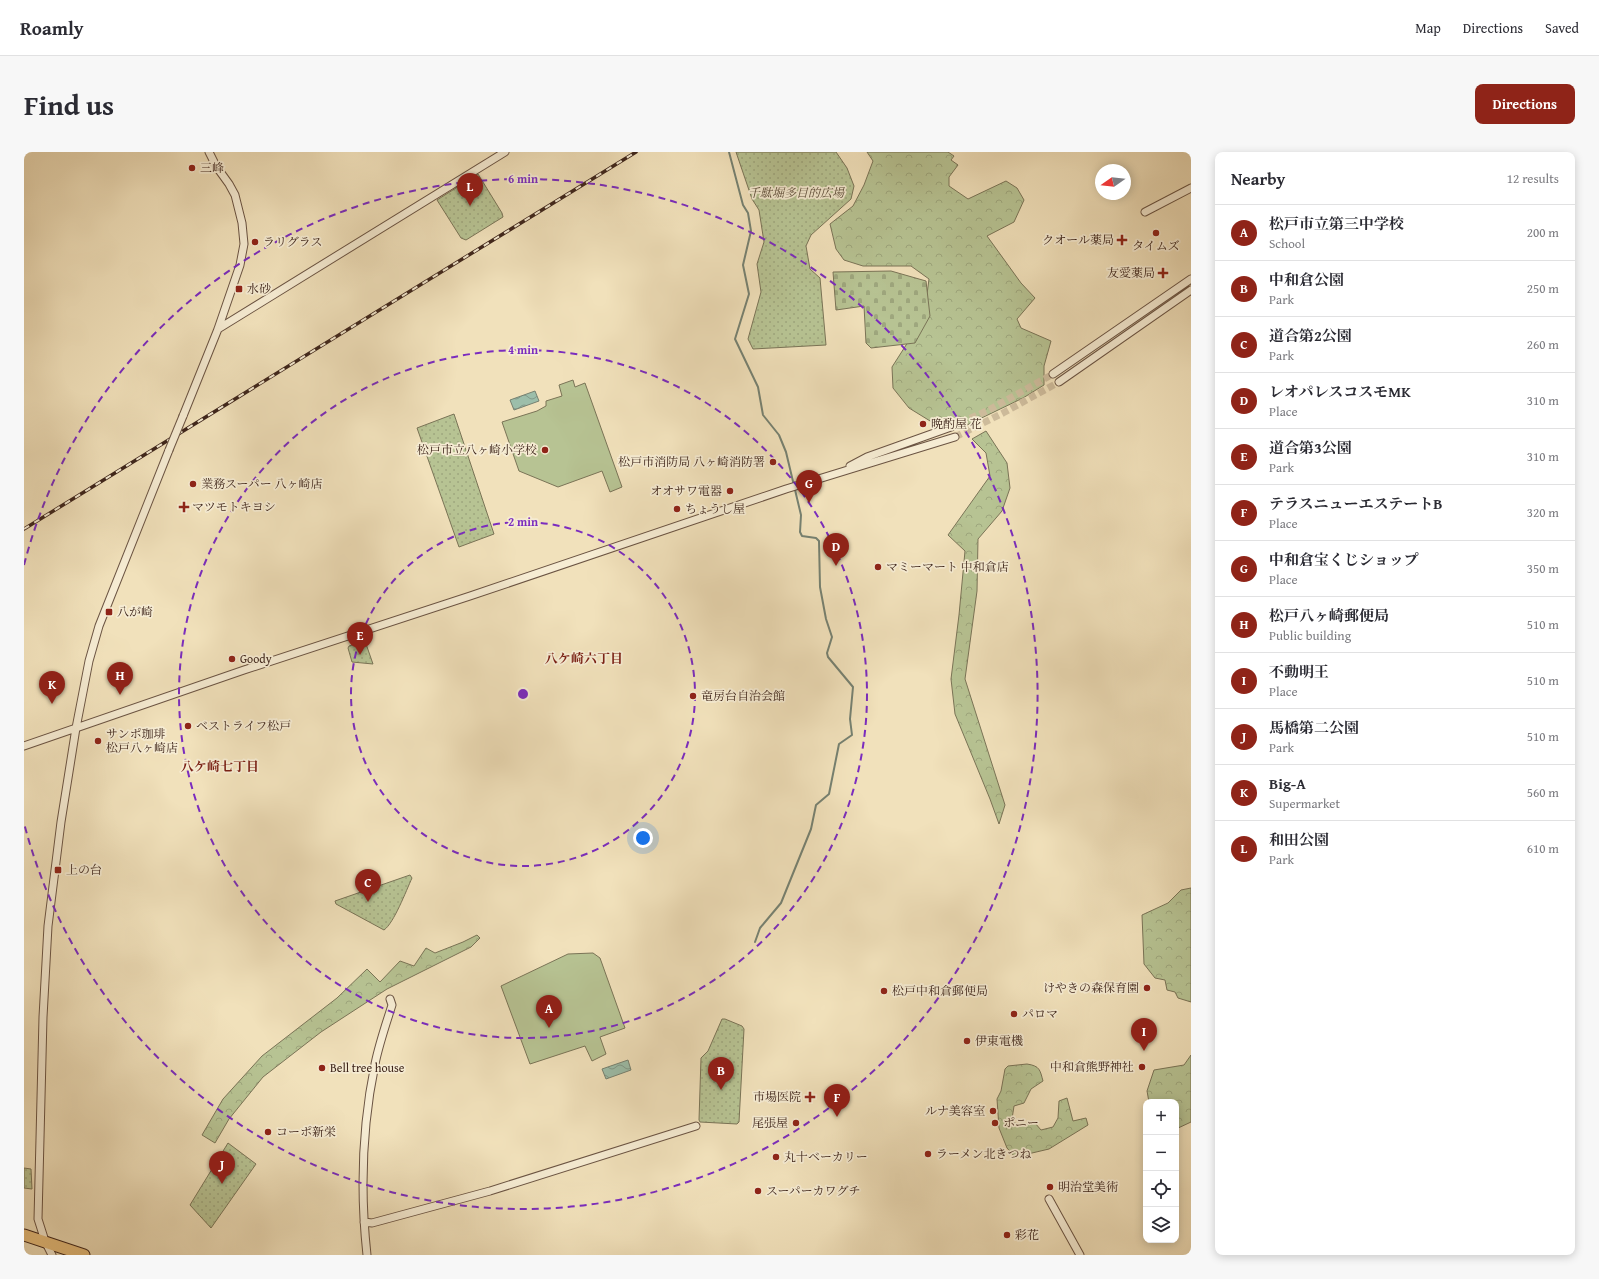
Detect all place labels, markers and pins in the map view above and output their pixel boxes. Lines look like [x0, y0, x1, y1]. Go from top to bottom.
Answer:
place label: 三峰 [200, 159, 224, 176]
marker: 三峰 [187, 163, 197, 173]
pin: L [457, 173, 483, 206]
marker: タイムズ [1151, 228, 1161, 238]
place label: クオール薬局 [1042, 231, 1114, 248]
place label: ラリグラス [263, 233, 322, 250]
marker: クオール薬局 [1117, 235, 1127, 245]
marker: ラリグラス [250, 237, 260, 247]
place label: タイムズ [1132, 237, 1180, 254]
place label: 友愛薬局 [1107, 264, 1155, 281]
marker: 友愛薬局 [1158, 268, 1168, 278]
place label: 水砂 [247, 280, 271, 297]
marker: 水砂 [234, 284, 244, 294]
place label: 晩酌屋 花 [931, 415, 982, 432]
marker: 晩酌屋 花 [918, 419, 928, 429]
place label: 松戸市立八ヶ崎小学校 [417, 441, 537, 458]
marker: 松戸市立八ヶ崎小学校 [540, 445, 550, 455]
place label: 松戸市消防局 八ヶ崎消防署 [618, 453, 765, 470]
marker: 松戸市消防局 八ヶ崎消防署 [768, 457, 778, 467]
pin: G [796, 470, 822, 503]
place label: 業務スーパー 八ヶ崎店 [201, 475, 322, 492]
marker: 業務スーパー 八ヶ崎店 [188, 479, 198, 489]
place label: オオサワ電器 [650, 482, 722, 499]
marker: オオサワ電器 [725, 486, 735, 496]
place label: マツモトキヨシ [192, 498, 276, 515]
place label: ちょうし屋 [685, 500, 745, 517]
marker: マツモトキヨシ [179, 502, 189, 512]
marker: ちょうし屋 [672, 504, 682, 514]
pin: D [823, 533, 849, 566]
place label: マミーマート 中和倉店 [886, 558, 1009, 575]
marker: マミーマート 中和倉店 [873, 562, 883, 572]
place label: 八が崎 [117, 603, 153, 620]
marker: 八が崎 [104, 607, 114, 617]
pin: E [347, 622, 373, 655]
place label: Goody [240, 650, 272, 667]
marker: Goody [227, 654, 237, 664]
pin: H [107, 662, 133, 695]
pin: K [39, 671, 65, 704]
centre of rings [516, 687, 530, 701]
place label: 竜房台自治会館 [701, 687, 785, 704]
marker: 竜房台自治会館 [688, 691, 698, 701]
place label: ベストライフ松戸 [196, 717, 291, 734]
marker: ベストライフ松戸 [183, 721, 193, 731]
place label: サンポ珈琲 松戸八ヶ崎店 [106, 725, 178, 756]
marker: サンポ珈琲 松戸八ヶ崎店 [93, 736, 103, 746]
place label: 上の台 [66, 861, 102, 878]
marker: 上の台 [53, 865, 63, 875]
pin: C [355, 869, 381, 902]
place label: けやきの森保育園 [1043, 979, 1139, 996]
place label: 松戸中和倉郵便局 [892, 982, 988, 999]
marker: けやきの森保育園 [1142, 983, 1152, 993]
marker: 松戸中和倉郵便局 [879, 986, 889, 996]
pin: A [536, 995, 562, 1028]
place label: パロマ [1022, 1005, 1058, 1022]
marker: パロマ [1009, 1009, 1019, 1019]
pin: I [1131, 1018, 1157, 1051]
place label: 伊東電機 [975, 1032, 1023, 1049]
marker: 伊東電機 [962, 1036, 972, 1046]
pin: B [708, 1057, 734, 1090]
place label: 中和倉熊野神社 [1050, 1058, 1134, 1075]
place label: Bell tree house [330, 1059, 405, 1076]
marker: 中和倉熊野神社 [1137, 1062, 1147, 1072]
marker: Bell tree house [317, 1063, 327, 1073]
pin: F [824, 1084, 850, 1117]
place label: 市場医院 [753, 1088, 801, 1105]
marker: 市場医院 [804, 1091, 816, 1103]
place label: ルナ美容室 [925, 1102, 985, 1119]
marker: ルナ美容室 [988, 1106, 998, 1116]
place label: 尾張屋 [752, 1114, 788, 1131]
place label: ポニー [1003, 1114, 1039, 1131]
marker: 尾張屋 [791, 1118, 801, 1128]
marker: ポニー [990, 1118, 1000, 1128]
place label: コーポ新栄 [276, 1123, 336, 1140]
marker: コーポ新栄 [263, 1127, 273, 1137]
place label: ラーメン北きつね [936, 1145, 1031, 1162]
place label: 丸十ベーカリー [784, 1148, 868, 1165]
marker: ラーメン北きつね [923, 1149, 933, 1159]
pin: J [209, 1151, 235, 1184]
marker: 丸十ベーカリー [771, 1152, 781, 1162]
place label: 明治堂美術 [1058, 1178, 1118, 1195]
place label: スーパーカワグチ [766, 1182, 861, 1199]
marker: 明治堂美術 [1045, 1182, 1055, 1192]
marker: スーパーカワグチ [753, 1186, 763, 1196]
place label: 彩花 [1015, 1226, 1039, 1243]
marker: 彩花 [1002, 1230, 1012, 1240]

